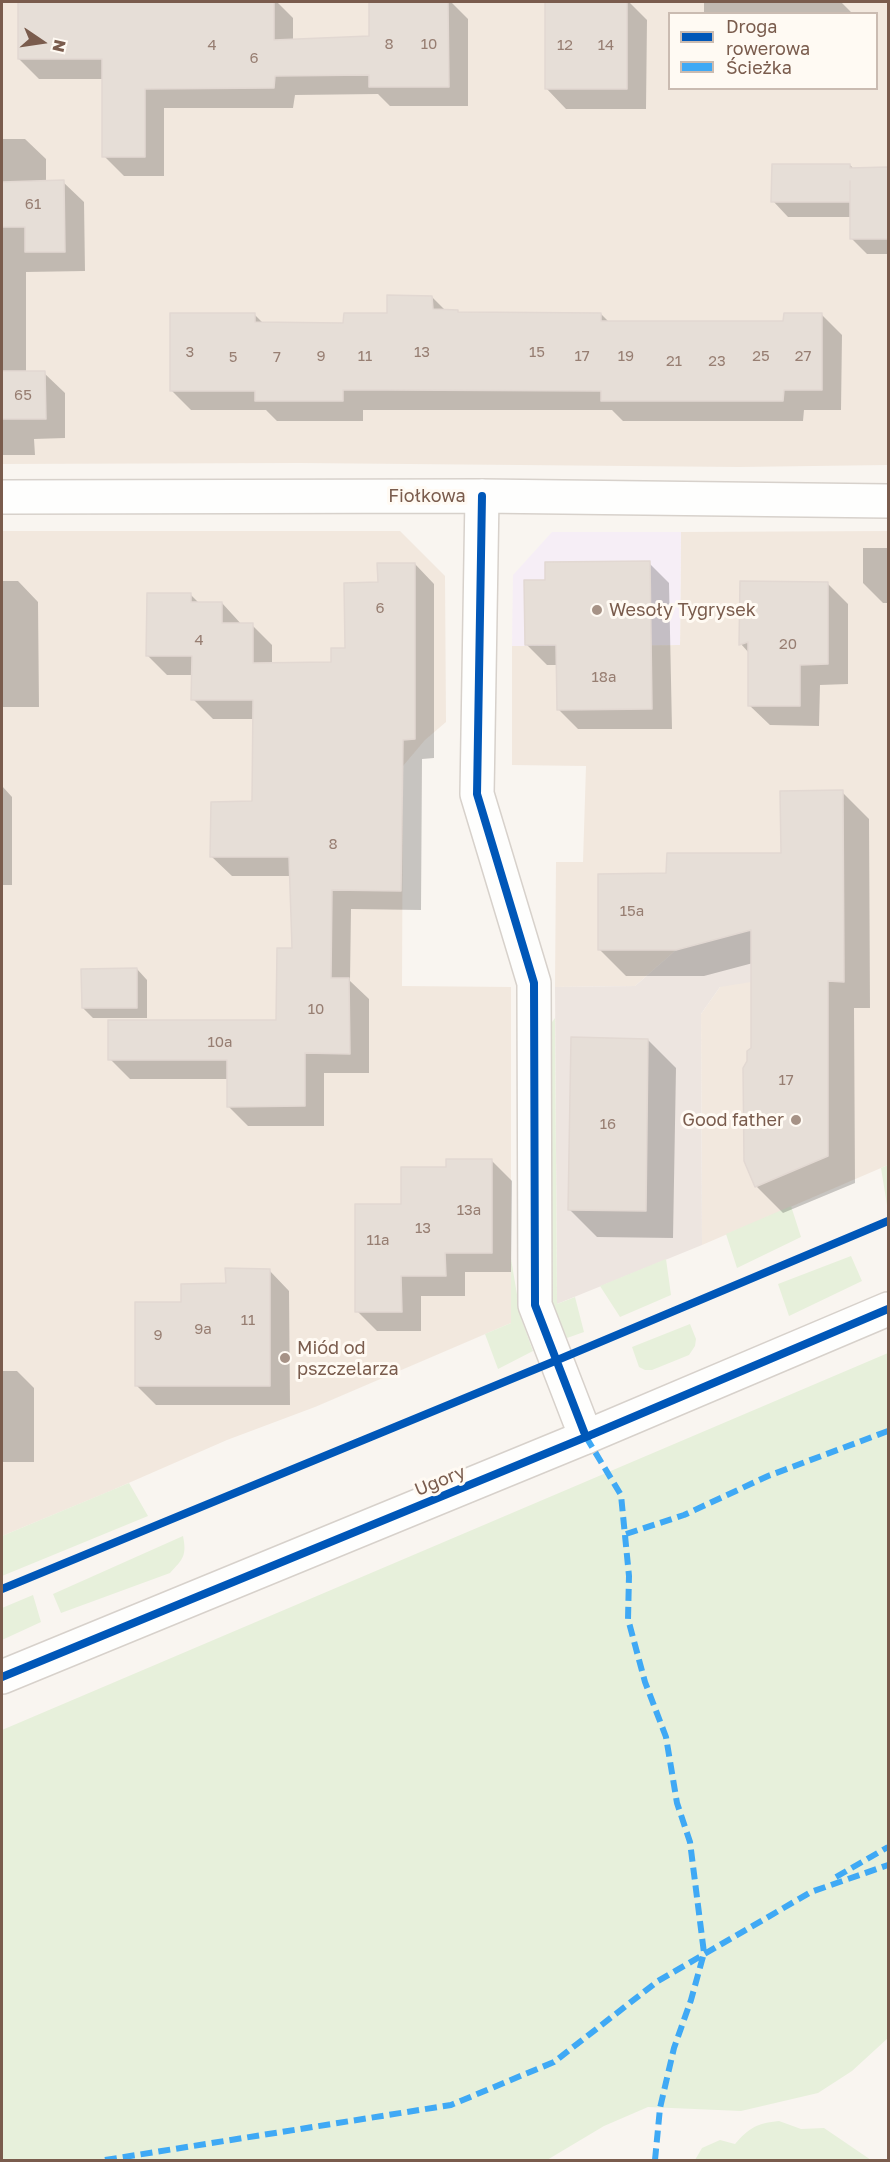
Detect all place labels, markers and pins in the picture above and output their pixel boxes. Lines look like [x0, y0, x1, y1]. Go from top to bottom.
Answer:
place label: Wesoły Tygrysek [609, 599, 756, 621]
marker: Wesoły Tygrysek [590, 603, 604, 617]
place label: Good father [682, 1109, 784, 1131]
marker: Good father [789, 1113, 803, 1127]
place label: Miód od pszczelarza [297, 1337, 399, 1380]
marker: Miód od pszczelarza [278, 1351, 292, 1365]

